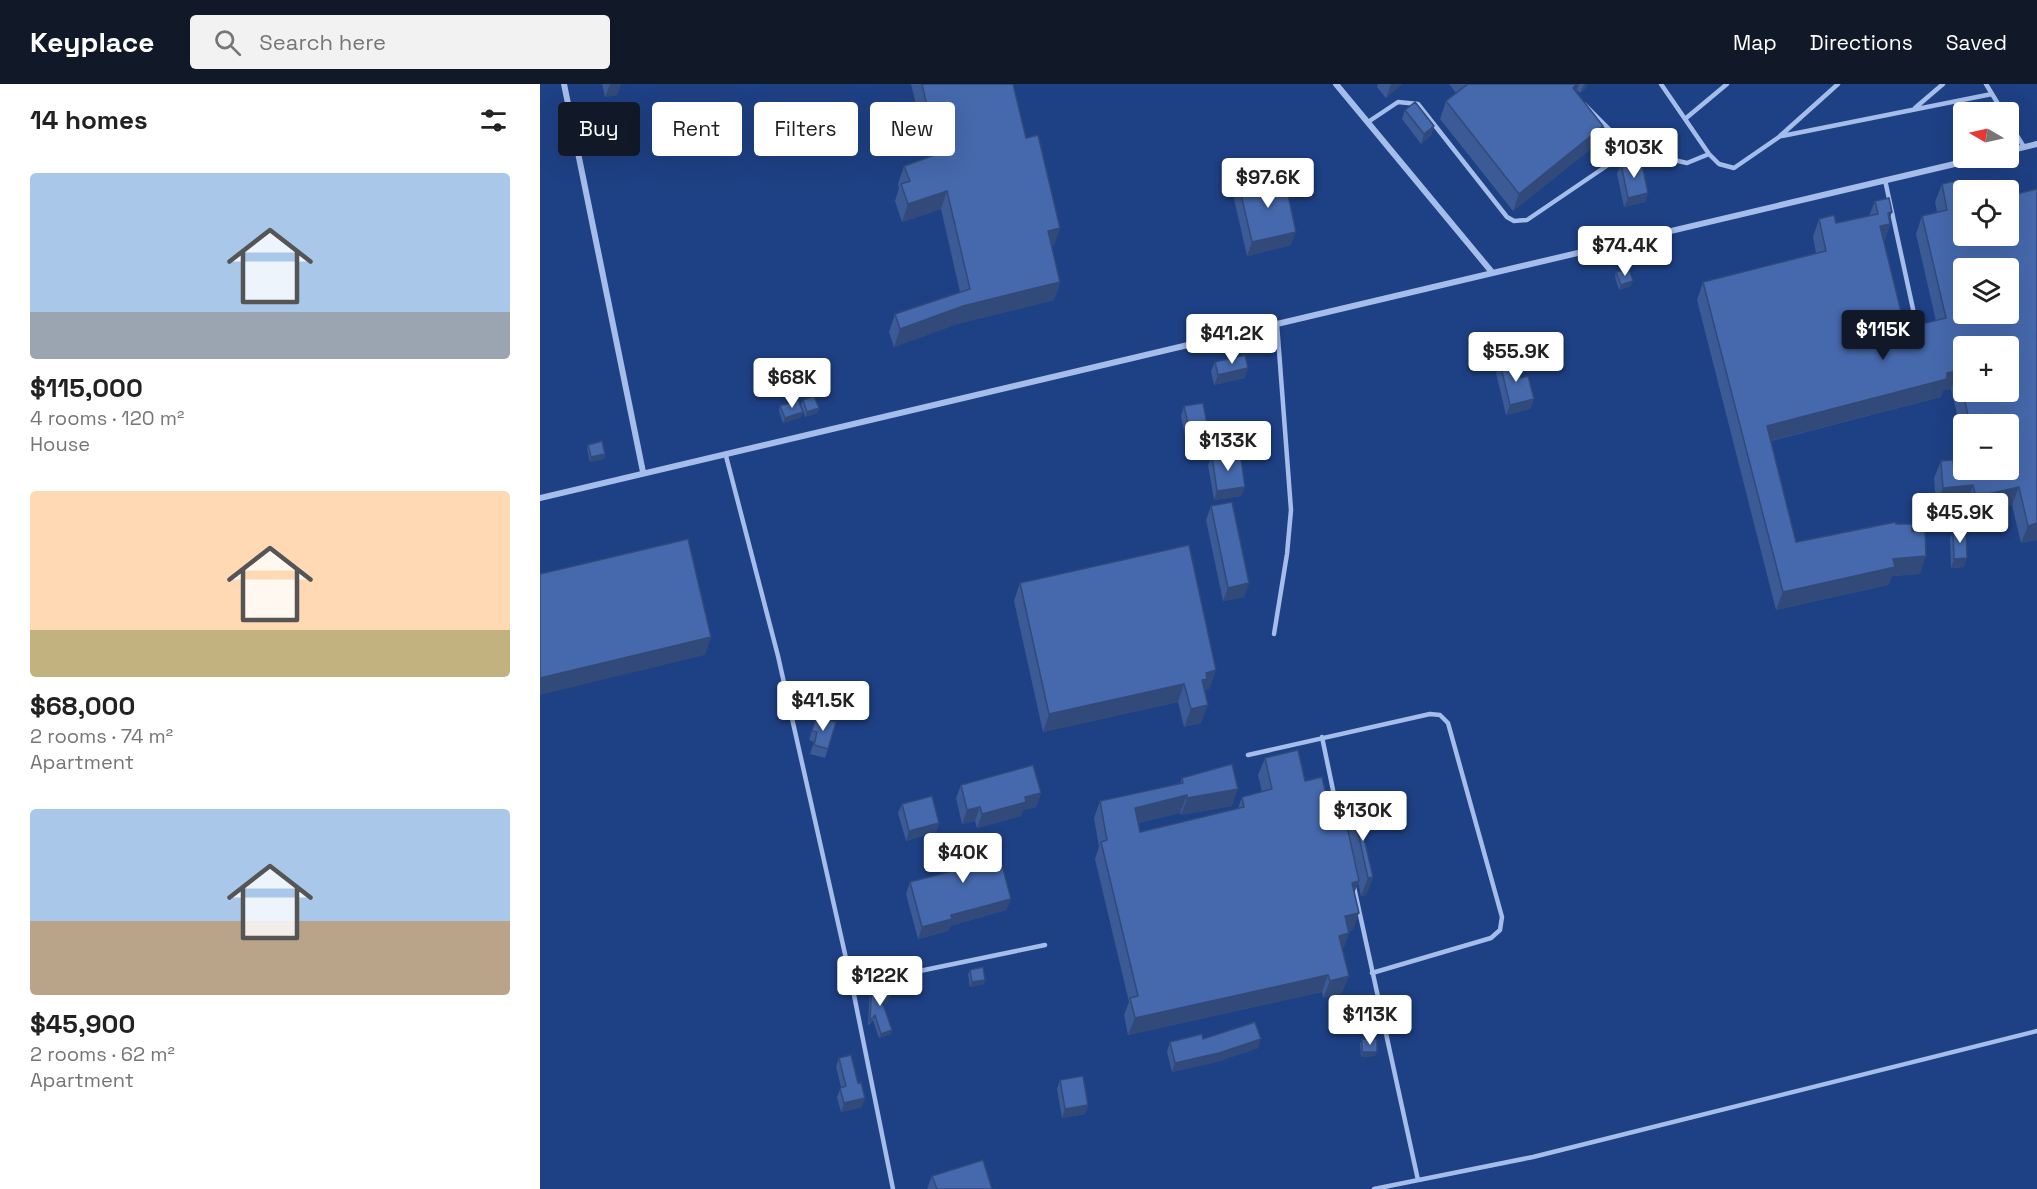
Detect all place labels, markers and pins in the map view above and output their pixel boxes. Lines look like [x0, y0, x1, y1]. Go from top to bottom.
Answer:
pin: $103K [1592, 128, 1676, 179]
pin: $97.6K [1219, 158, 1317, 209]
pin: $74.4K [1576, 226, 1674, 277]
pin: $115K [1841, 310, 1925, 361]
pin: $41.2K [1183, 314, 1281, 365]
pin: $55.9K [1467, 332, 1565, 383]
pin: $68K [756, 358, 828, 409]
pin: $133K [1186, 421, 1270, 472]
pin: $45.9K [1911, 493, 2009, 544]
pin: $41.5K [774, 681, 872, 732]
pin: $130K [1321, 791, 1405, 842]
pin: $40K [927, 833, 999, 884]
pin: $122K [838, 956, 922, 1007]
pin: $113K [1328, 995, 1412, 1046]

